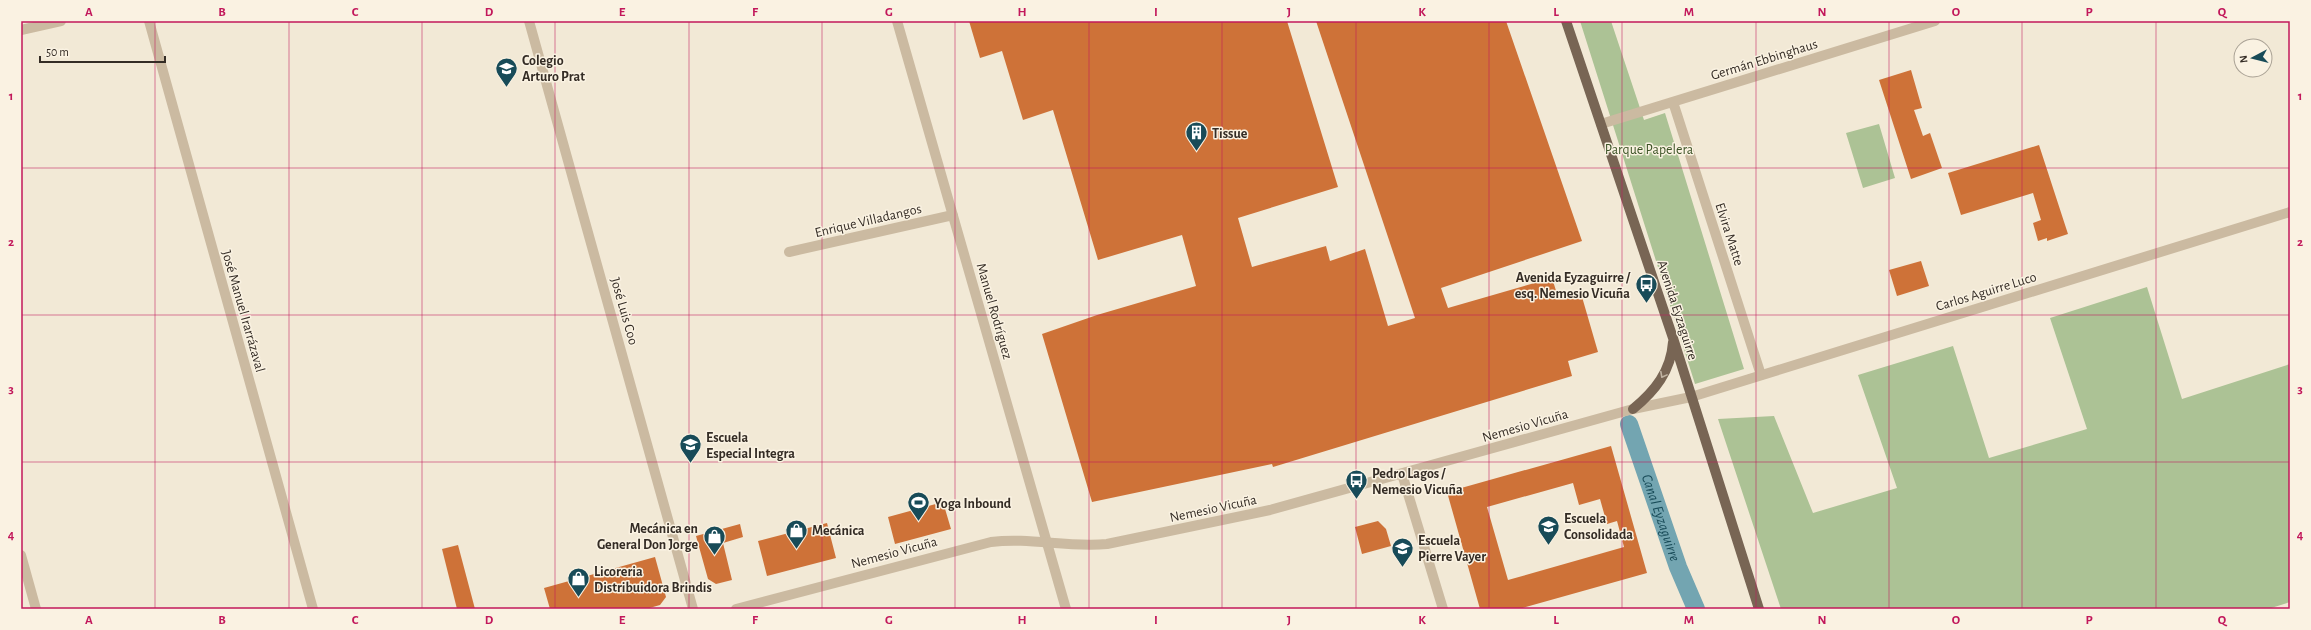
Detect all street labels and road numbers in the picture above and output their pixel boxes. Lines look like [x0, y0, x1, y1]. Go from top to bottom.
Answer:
street label: Germán Ebbinghaus [1709, 37, 1819, 83]
street label: Elvira Matte [1712, 201, 1746, 267]
street label: Enrique Villadangos [814, 202, 923, 240]
street label: José Manuel Irarrázaval [219, 249, 267, 374]
street label: Avenida Eyzaguirre [1654, 259, 1700, 362]
street label: Manuel Rodríguez [974, 262, 1015, 361]
street label: Carlos Aguirre Luco [1934, 270, 2038, 314]
street label: José Luis Coo [608, 276, 640, 347]
street label: Nemesio Vicuña [1481, 407, 1570, 445]
street label: Nemesio Vicuña [1168, 493, 1258, 525]
street label: Nemesio Vicuña [850, 535, 939, 571]

